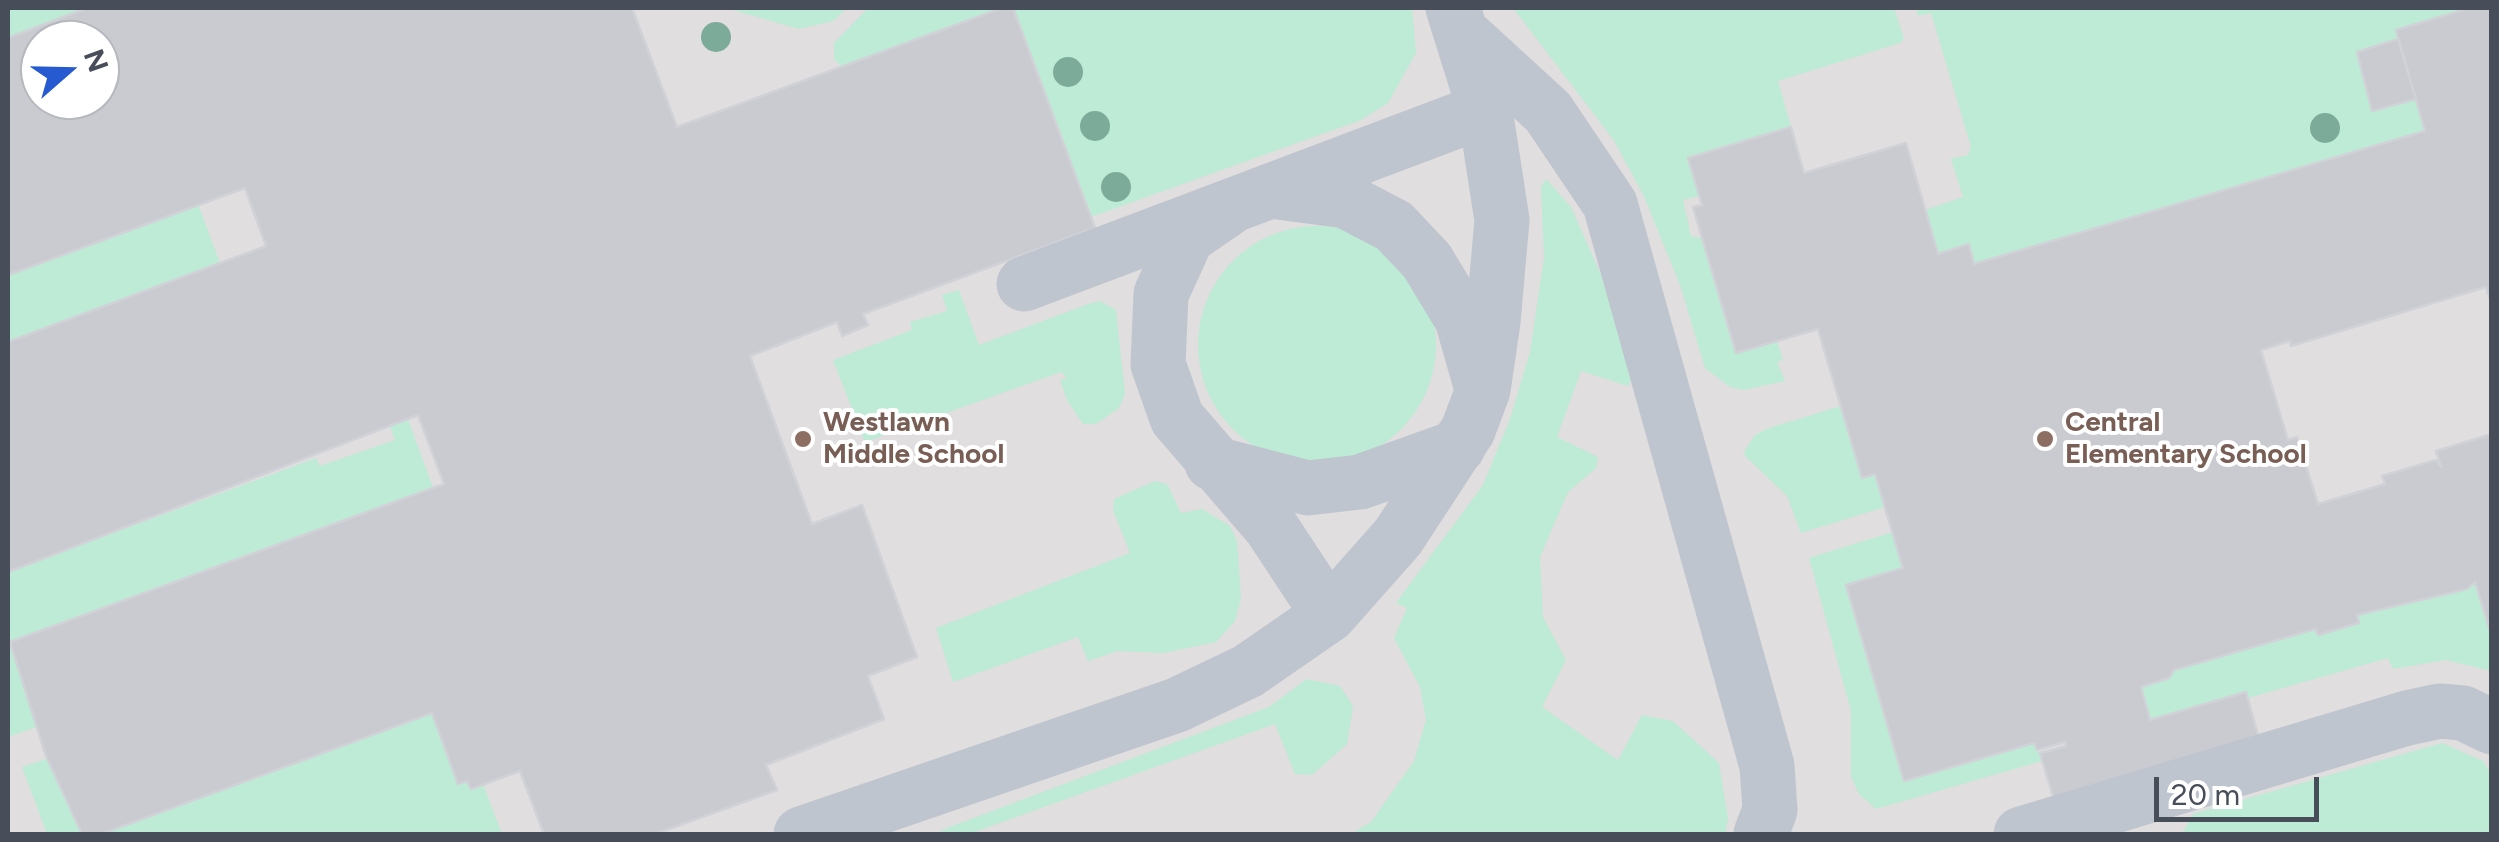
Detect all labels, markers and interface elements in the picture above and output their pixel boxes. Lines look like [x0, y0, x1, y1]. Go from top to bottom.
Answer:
north arrow [20, 20, 120, 120]
text: N [77, 44, 116, 76]
place label: Westlawn Middle School [823, 406, 1004, 472]
place label: Central Elementary School [2065, 406, 2307, 472]
marker: Westlawn Middle School [792, 428, 814, 450]
marker: Central Elementary School [2034, 428, 2056, 450]
scale bar [2159, 757, 2324, 819]
text: 20 m [2171, 776, 2240, 813]

